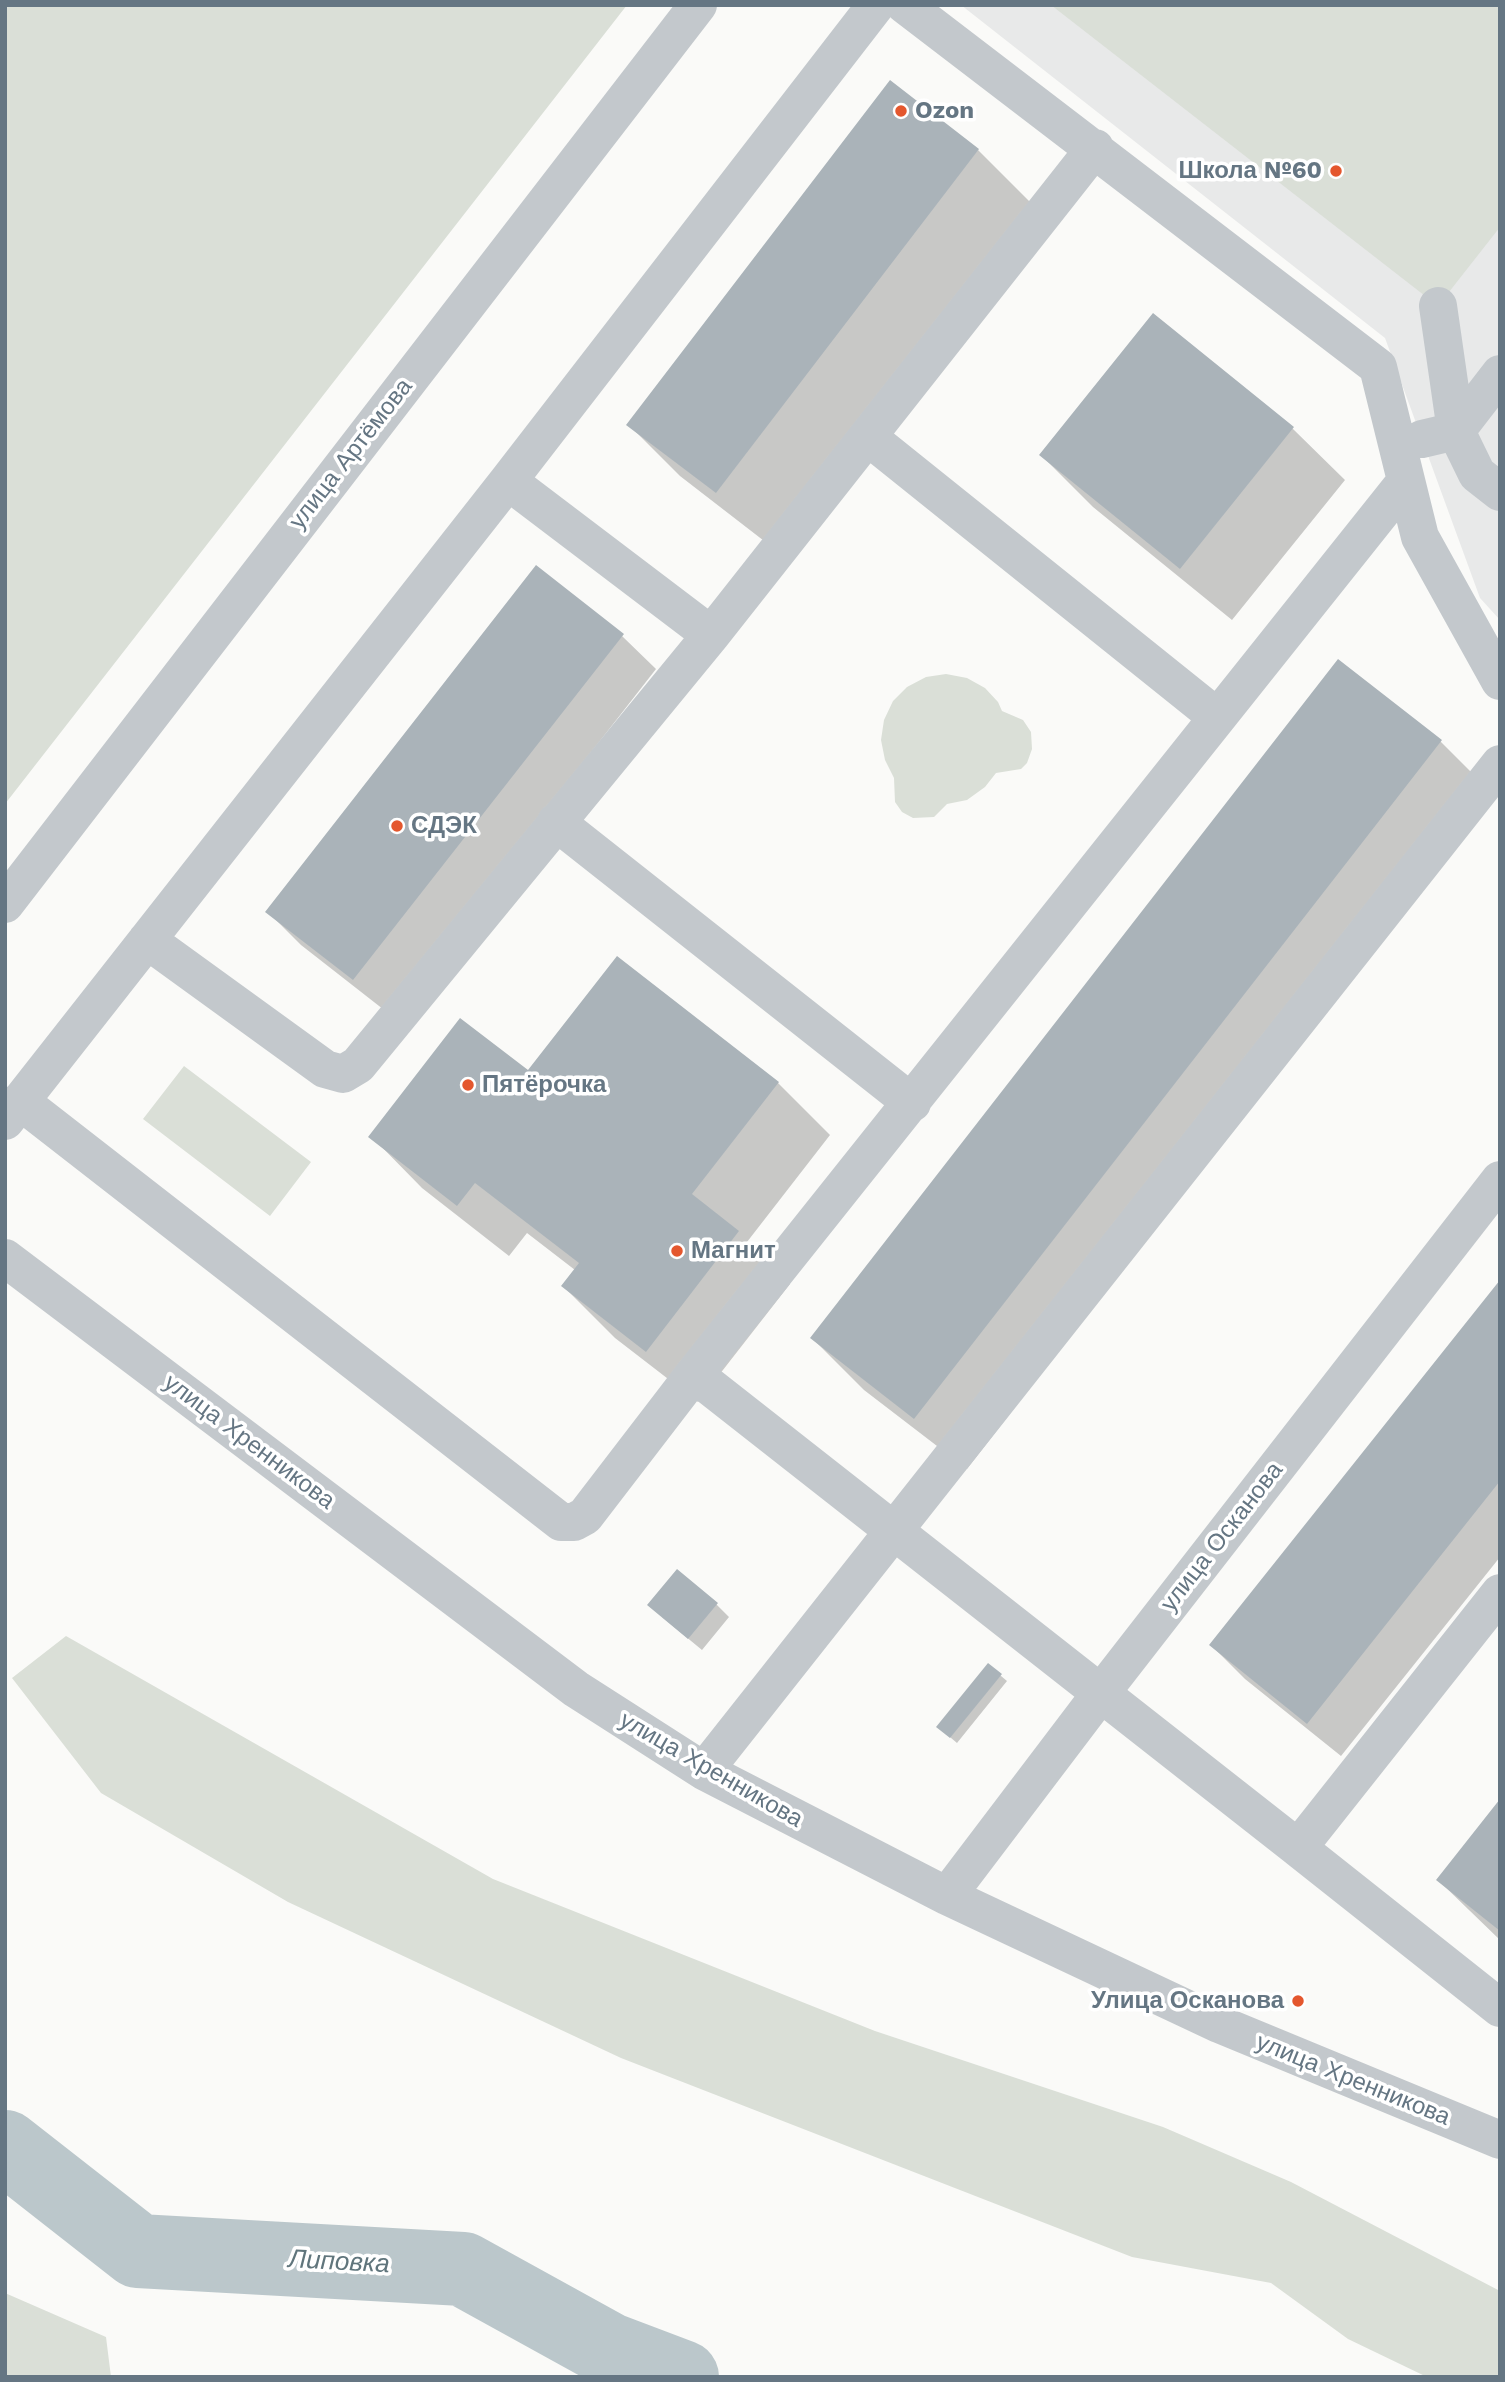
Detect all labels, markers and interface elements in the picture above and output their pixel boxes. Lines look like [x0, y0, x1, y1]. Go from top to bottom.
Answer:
place label: Ozon [915, 97, 974, 125]
marker: Ozon [893, 103, 909, 119]
place label: Школа №60 [1178, 157, 1322, 185]
marker: Школа №60 [1328, 163, 1344, 179]
street label: улица Артёмова [283, 373, 419, 535]
place label: СДЭК [411, 812, 477, 840]
marker: СДЭК [389, 818, 405, 834]
place label: Пятёрочка [482, 1071, 606, 1099]
marker: Пятёрочка [460, 1077, 476, 1093]
place label: Магнит [691, 1237, 776, 1265]
marker: Магнит [669, 1243, 685, 1259]
street label: улица Хренникова [158, 1368, 340, 1516]
street label: улица Осканова [1155, 1457, 1289, 1617]
street label: улица Хренникова [614, 1706, 808, 1834]
place label: Улица Осканова [1091, 1987, 1284, 2015]
marker: Улица Осканова [1290, 1993, 1306, 2009]
street label: улица Хренникова [1252, 2028, 1454, 2132]
water label: Липовка [288, 2244, 390, 2280]

